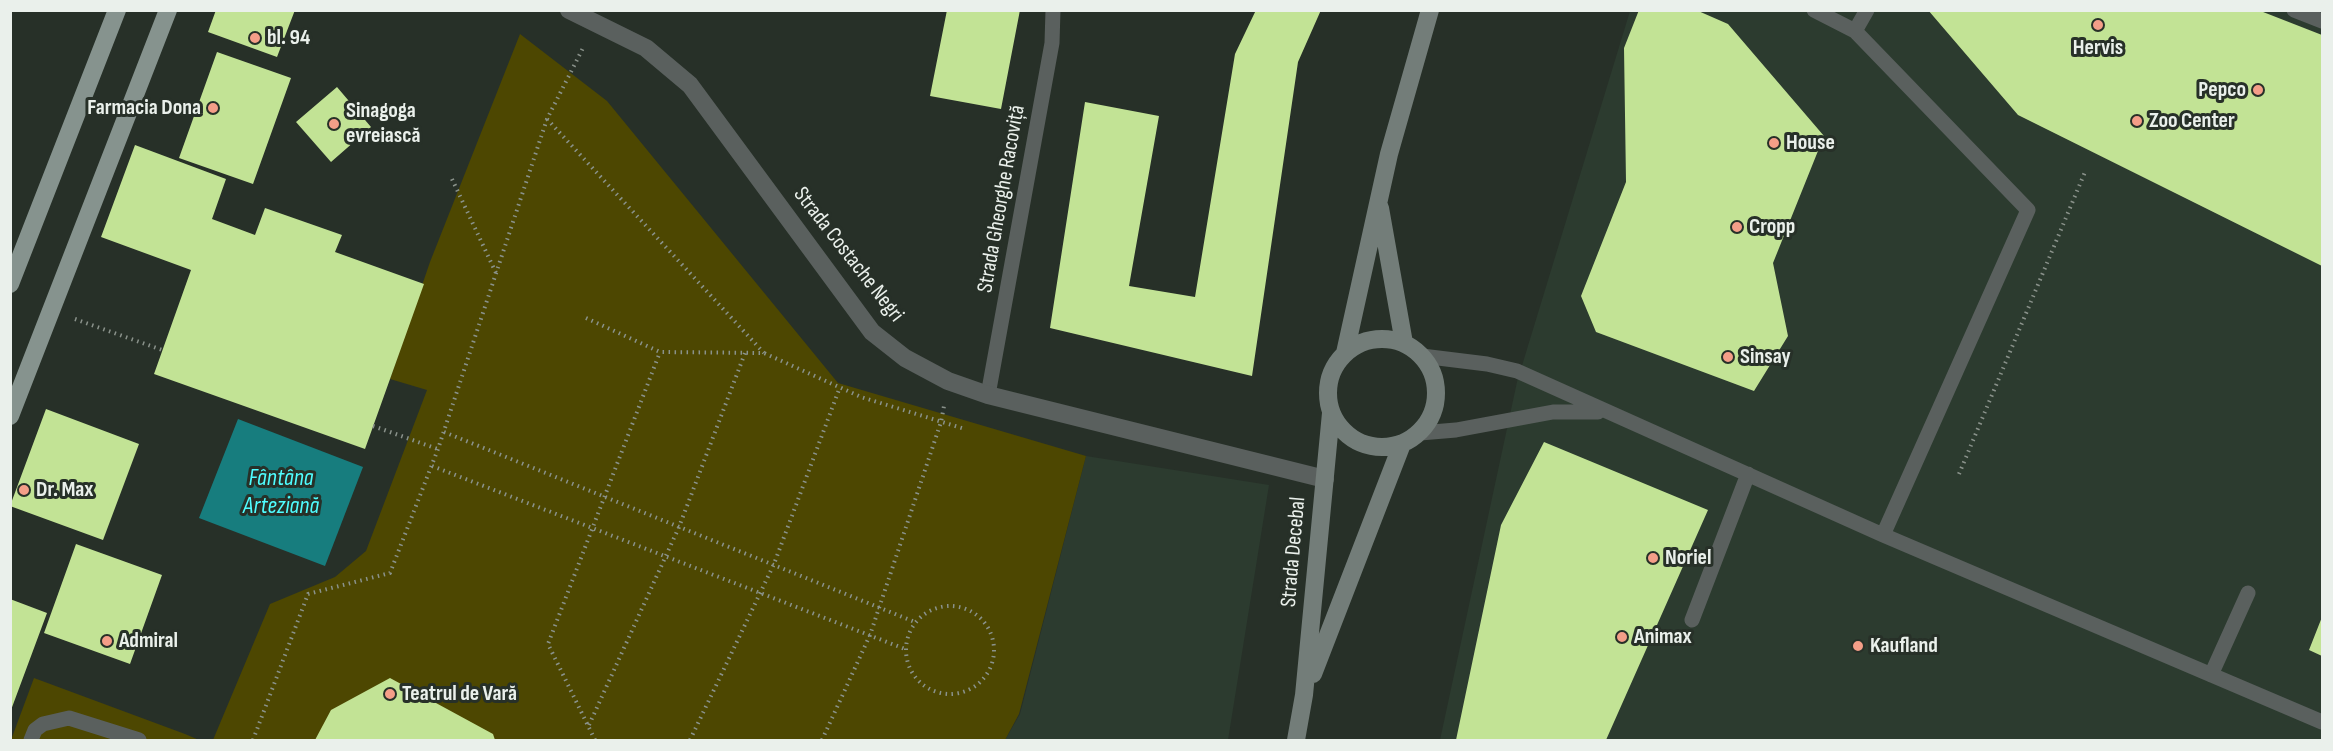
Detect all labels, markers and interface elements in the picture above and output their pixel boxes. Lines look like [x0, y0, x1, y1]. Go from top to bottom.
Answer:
marker: Hervis [2091, 18, 2105, 32]
place label: bl. 94 [267, 25, 310, 51]
marker: bl. 94 [248, 31, 262, 45]
place label: Hervis [2073, 35, 2123, 61]
place label: Pepco [2198, 77, 2246, 103]
marker: Pepco [2251, 83, 2265, 97]
place label: Farmacia Dona [87, 95, 201, 121]
place label: Sinagoga evreiască [346, 98, 420, 150]
marker: Farmacia Dona [206, 101, 220, 115]
street label: Strada Gheorghe Racoviță [972, 103, 1032, 295]
place label: Zoo Center [2149, 108, 2235, 134]
marker: Zoo Center [2130, 114, 2144, 128]
marker: Sinagoga evreiască [327, 117, 341, 131]
place label: House [1786, 130, 1835, 156]
marker: House [1767, 136, 1781, 150]
street label: Strada Costache Negri [787, 182, 909, 328]
place label: Cropp [1749, 214, 1795, 240]
marker: Cropp [1730, 220, 1744, 234]
place label: Sinsay [1740, 344, 1791, 370]
marker: Sinsay [1721, 350, 1735, 364]
water label: Fântâna Arteziană [243, 465, 319, 521]
place label: Dr. Max [36, 477, 93, 503]
marker: Dr. Max [17, 483, 31, 497]
street label: Strada Decebal [1276, 496, 1312, 608]
place label: Noriel [1665, 545, 1711, 571]
marker: Noriel [1646, 551, 1660, 565]
place label: Animax [1634, 624, 1692, 650]
place label: Admiral [119, 628, 178, 654]
marker: Animax [1615, 630, 1629, 644]
place label: Kaufland [1870, 633, 1938, 659]
marker: Admiral [100, 634, 114, 648]
marker: Kaufland [1851, 639, 1865, 653]
place label: Teatrul de Vară [402, 681, 517, 707]
marker: Teatrul de Vară [383, 687, 397, 701]

